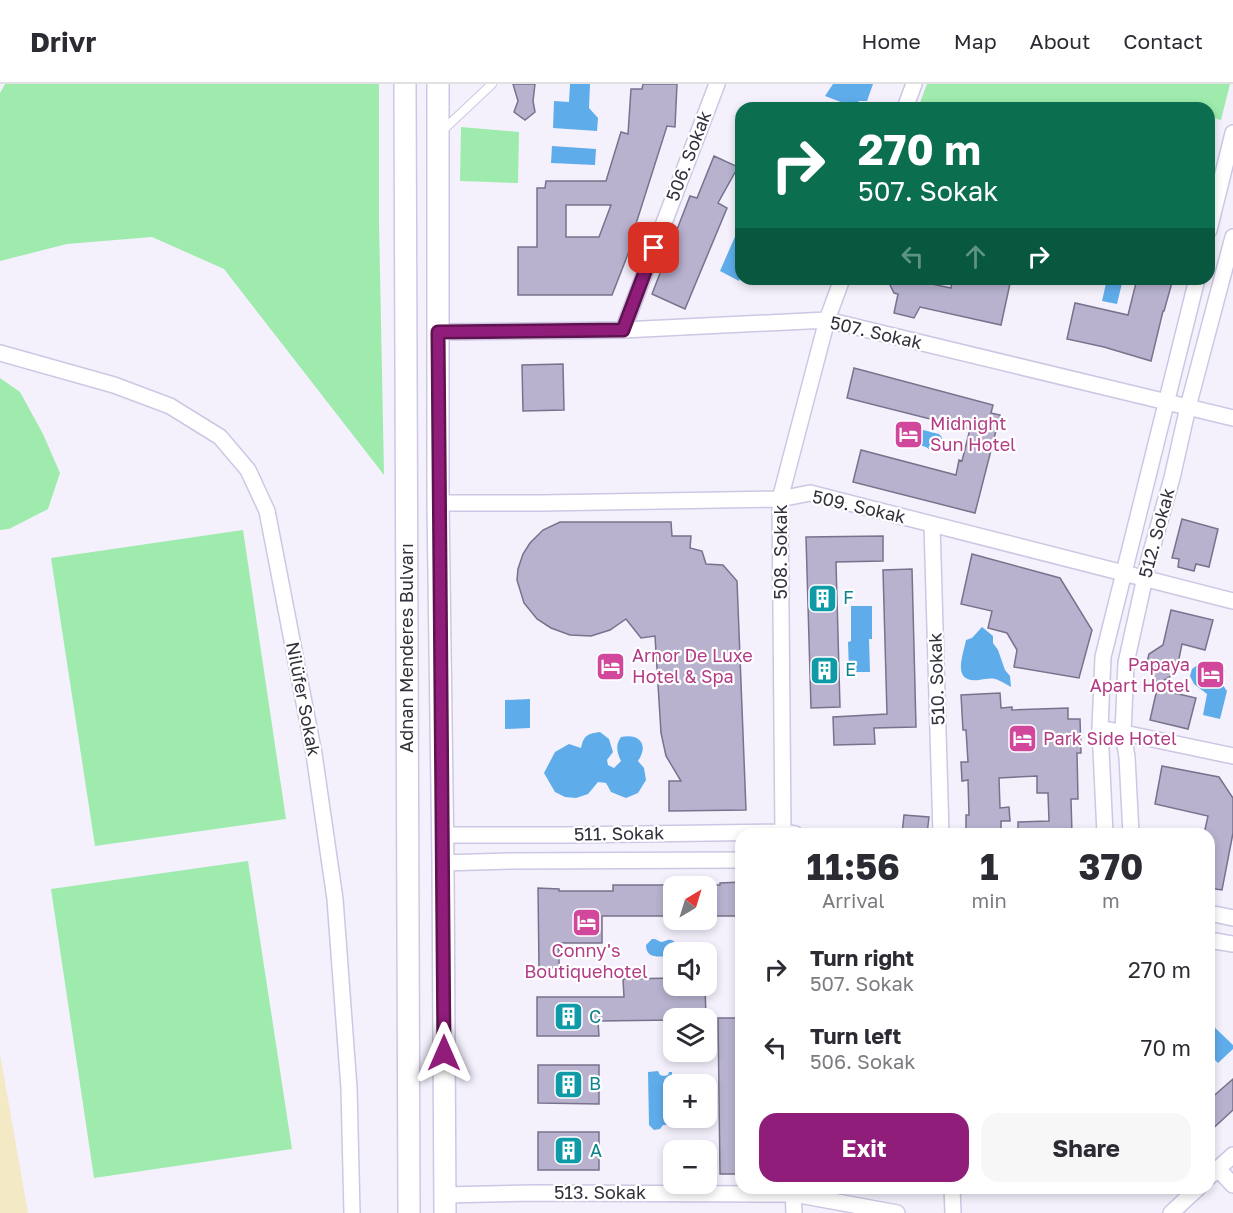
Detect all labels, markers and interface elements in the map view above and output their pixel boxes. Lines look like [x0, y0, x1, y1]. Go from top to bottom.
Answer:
text: Drivr [30, 25, 96, 58]
text: Home [861, 28, 921, 54]
text: Map [954, 28, 997, 54]
text: About [1030, 28, 1090, 54]
text: Contact [1123, 28, 1203, 54]
street label: 506. Sokak [661, 107, 715, 204]
text: 270 m [858, 124, 981, 174]
icon: right [759, 126, 837, 204]
text: 507. Sokak [858, 175, 999, 207]
pin [628, 222, 679, 273]
icon: arrive [637, 231, 670, 264]
icon: left [896, 240, 929, 273]
icon: ahead [959, 240, 992, 273]
icon: right [1022, 240, 1055, 273]
street label: 507. Sokak [828, 311, 924, 353]
place label: Midnight Sun Hotel [930, 412, 1016, 455]
hotel icon: Midnight Sun Hotel [893, 418, 925, 450]
street label: 509. Sokak [810, 485, 908, 527]
street label: 512. Sokak [1133, 485, 1179, 580]
street label: 508. Sokak [769, 504, 791, 600]
street label: Adnan Menderes Bulvarı [395, 543, 417, 753]
building icon: F [806, 582, 838, 614]
place label: F [843, 586, 854, 608]
street label: 510. Sokak [923, 632, 949, 726]
street label: Nilüfer Sokak [282, 640, 326, 758]
place label: Arnor De Luxe Hotel & Spa [632, 644, 753, 687]
hotel icon: Arnor De Luxe Hotel & Spa [595, 650, 627, 682]
place label: Papaya Apart Hotel [1090, 653, 1190, 696]
building icon: E [808, 654, 840, 686]
place label: E [845, 658, 856, 680]
hotel icon: Papaya Apart Hotel [1195, 659, 1227, 691]
hotel icon: Park Side Hotel [1006, 723, 1038, 755]
place label: Park Side Hotel [1043, 727, 1177, 749]
street label: 511. Sokak [574, 821, 664, 845]
text: 11:56 [807, 845, 900, 888]
text: 1 [980, 845, 998, 888]
text: 370 [1078, 845, 1143, 888]
north arrow [663, 876, 717, 930]
map controls [663, 876, 717, 1194]
text: Arrival [822, 888, 885, 912]
text: min [972, 888, 1007, 912]
text: m [1102, 888, 1120, 912]
hotel icon: Conny's Boutiquehotel [570, 906, 602, 938]
place label: Conny's Boutiquehotel [524, 939, 648, 982]
button: sound [663, 942, 717, 996]
text: Turn right [810, 944, 914, 971]
icon: right [759, 953, 792, 986]
text: 270 m [1128, 956, 1191, 983]
text: 507. Sokak [810, 971, 914, 995]
building icon: C [552, 1001, 584, 1033]
place label: C [589, 1005, 601, 1027]
button: layers [663, 1008, 717, 1062]
position arrow [412, 1021, 476, 1085]
text: Turn left [810, 1022, 901, 1049]
icon: left [759, 1031, 792, 1064]
text: 70 m [1141, 1034, 1191, 1061]
text: 506. Sokak [810, 1049, 916, 1073]
building icon: B [552, 1068, 584, 1100]
place label: B [589, 1072, 601, 1094]
button: + [663, 1074, 717, 1128]
button: Exit [759, 1113, 969, 1182]
button: Share [981, 1113, 1191, 1182]
building icon: A [553, 1135, 585, 1167]
place label: A [590, 1139, 602, 1161]
button: − [663, 1140, 717, 1194]
street label: 513. Sokak [554, 1181, 646, 1203]

